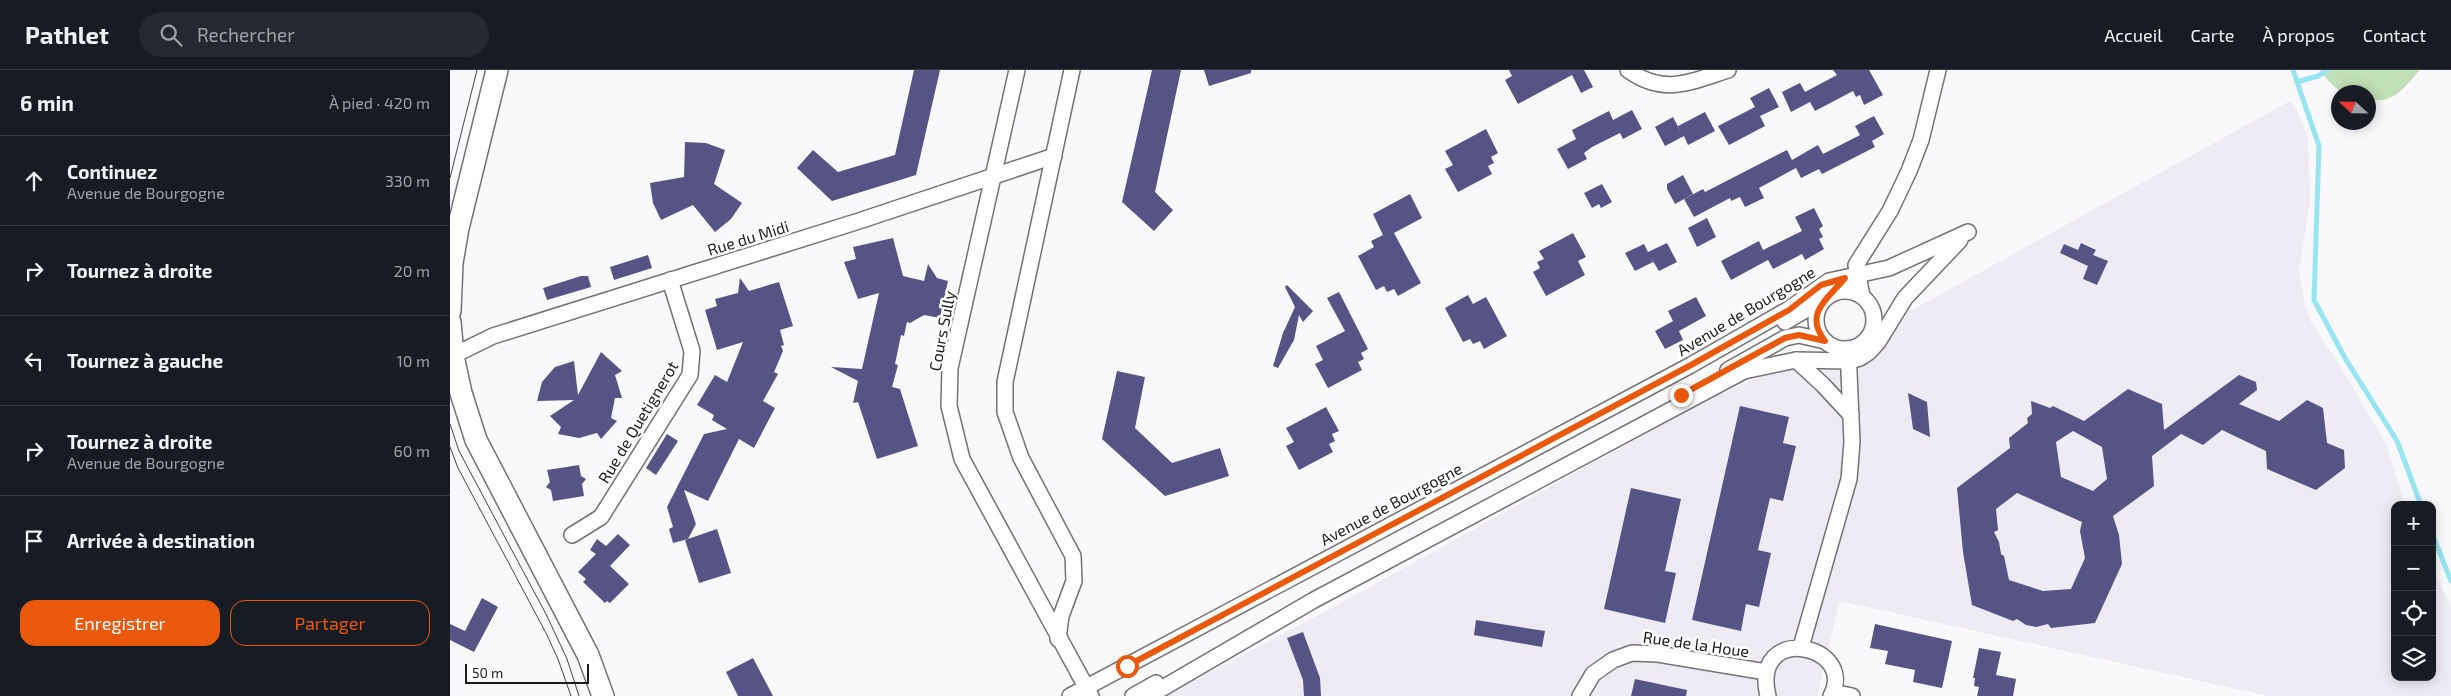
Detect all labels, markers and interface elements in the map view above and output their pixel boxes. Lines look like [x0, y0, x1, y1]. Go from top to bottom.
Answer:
search box [139, 12, 489, 57]
text: Pathlet [25, 20, 109, 49]
icon: search [157, 21, 185, 49]
text: Rechercher [197, 23, 295, 46]
text: Accueil [2104, 24, 2163, 46]
text: Carte [2191, 24, 2234, 46]
text: À propos [2262, 24, 2335, 46]
text: Contact [2363, 24, 2426, 46]
north arrow [2331, 85, 2376, 130]
text: 6 min [20, 90, 74, 115]
text: À pied · 420 m [329, 93, 430, 112]
text: Continuez [67, 160, 157, 183]
icon: ahead [20, 167, 48, 195]
text: 330 m [385, 171, 430, 190]
text: Avenue de Bourgogne [67, 183, 225, 202]
street label: Rue du Midi [705, 216, 791, 259]
icon: right [20, 257, 48, 285]
text: Tournez à droite [67, 259, 213, 282]
text: 20 m [394, 261, 430, 280]
street label: Avenue de Bourgogne [1673, 262, 1818, 359]
street label: Cours Sully [924, 289, 959, 373]
icon: left [20, 347, 48, 375]
text: Tournez à gauche [67, 349, 223, 372]
text: 10 m [396, 351, 430, 370]
street label: Rue de Quetignerot [594, 357, 682, 487]
route end [1670, 384, 1693, 407]
text: Tournez à droite [67, 430, 213, 453]
icon: right [20, 437, 48, 465]
text: 60 m [394, 441, 430, 460]
text: Avenue de Bourgogne [67, 453, 225, 472]
street label: Avenue de Bourgogne [1317, 458, 1465, 549]
map controls [2391, 501, 2436, 681]
button: + [2391, 501, 2436, 546]
icon: arrive [20, 527, 48, 555]
text: Arrivée à destination [67, 529, 255, 552]
button: − [2391, 546, 2436, 591]
button: locate [2391, 591, 2436, 636]
button: Enregistrer [20, 600, 220, 646]
button: Partager [230, 600, 430, 646]
street label: Rue de la Houe [1642, 627, 1750, 660]
button: layers [2391, 636, 2436, 681]
route start [1116, 655, 1139, 678]
scale bar [465, 661, 589, 684]
text: 50 m [472, 664, 503, 681]

